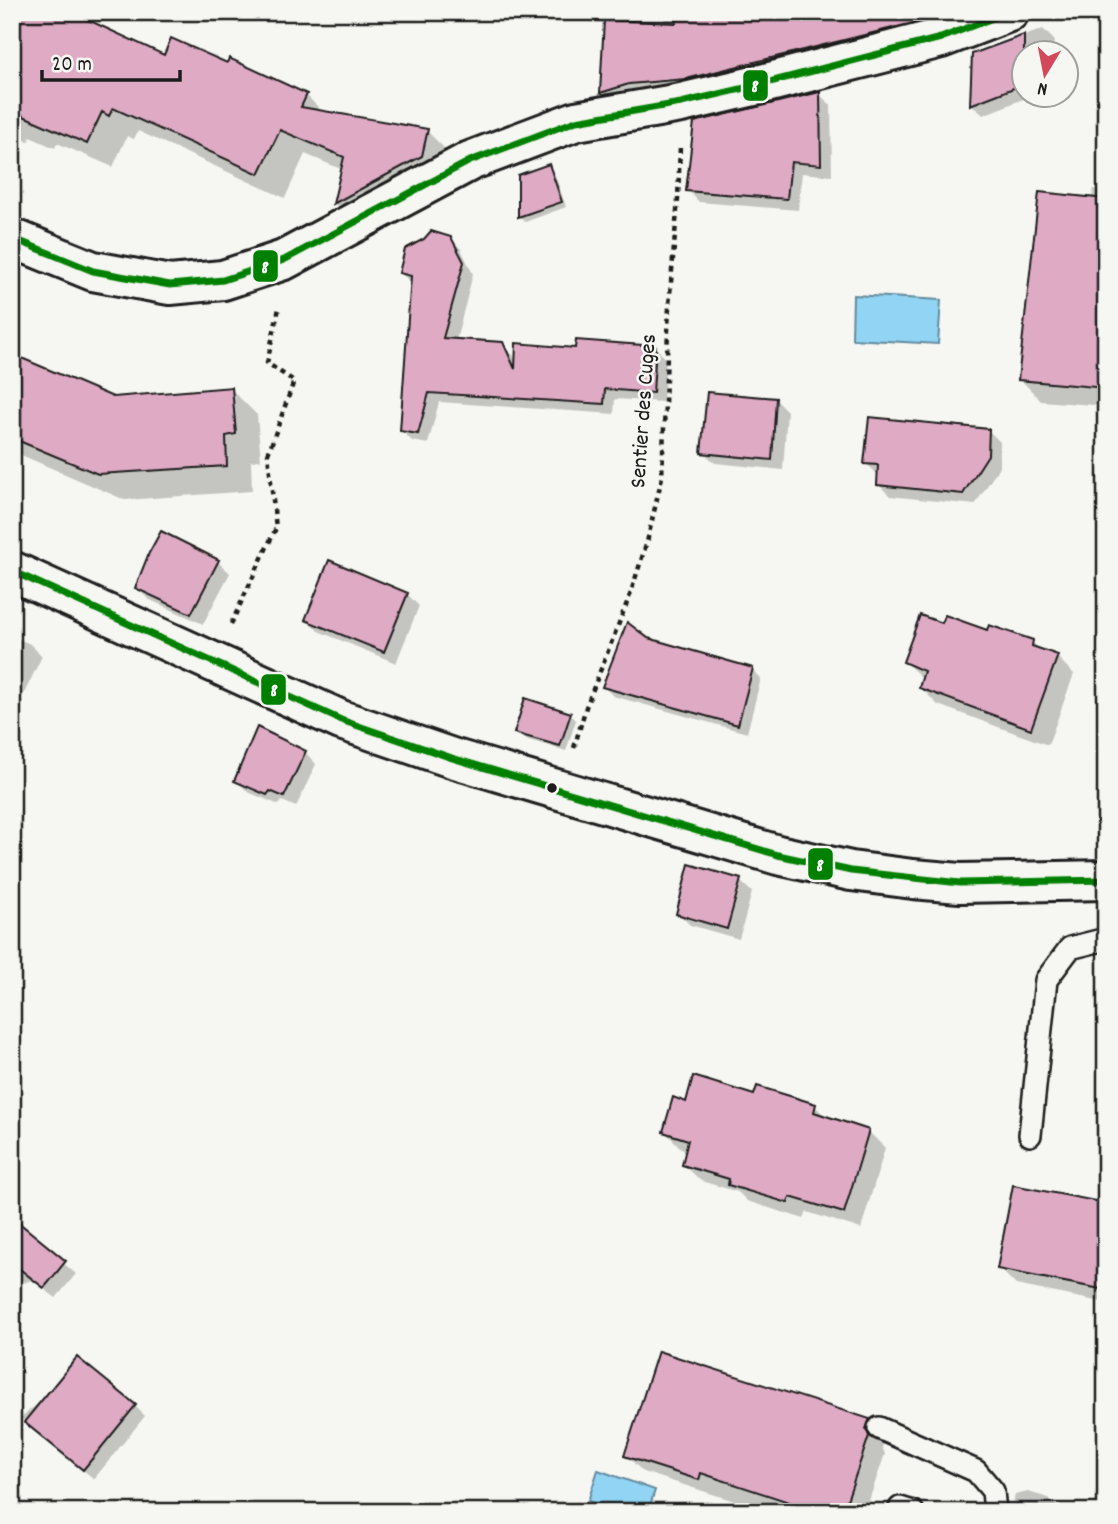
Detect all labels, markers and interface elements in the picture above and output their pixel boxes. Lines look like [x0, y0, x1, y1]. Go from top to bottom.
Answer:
scale bar [42, 38, 180, 82]
north arrow [1010, 38, 1080, 108]
text: 20 m [52, 51, 92, 81]
line badge: 8 [742, 69, 769, 102]
text: N [1036, 73, 1050, 101]
text: 8 [751, 75, 759, 102]
line badge: 8 [252, 249, 279, 283]
text: 8 [261, 256, 269, 283]
street label: Sentier des Cuges [623, 333, 667, 489]
line badge: 8 [260, 673, 287, 706]
text: 8 [270, 679, 278, 706]
unlabelled marker [545, 781, 559, 795]
line badge: 8 [807, 847, 834, 881]
text: 8 [816, 854, 824, 881]

